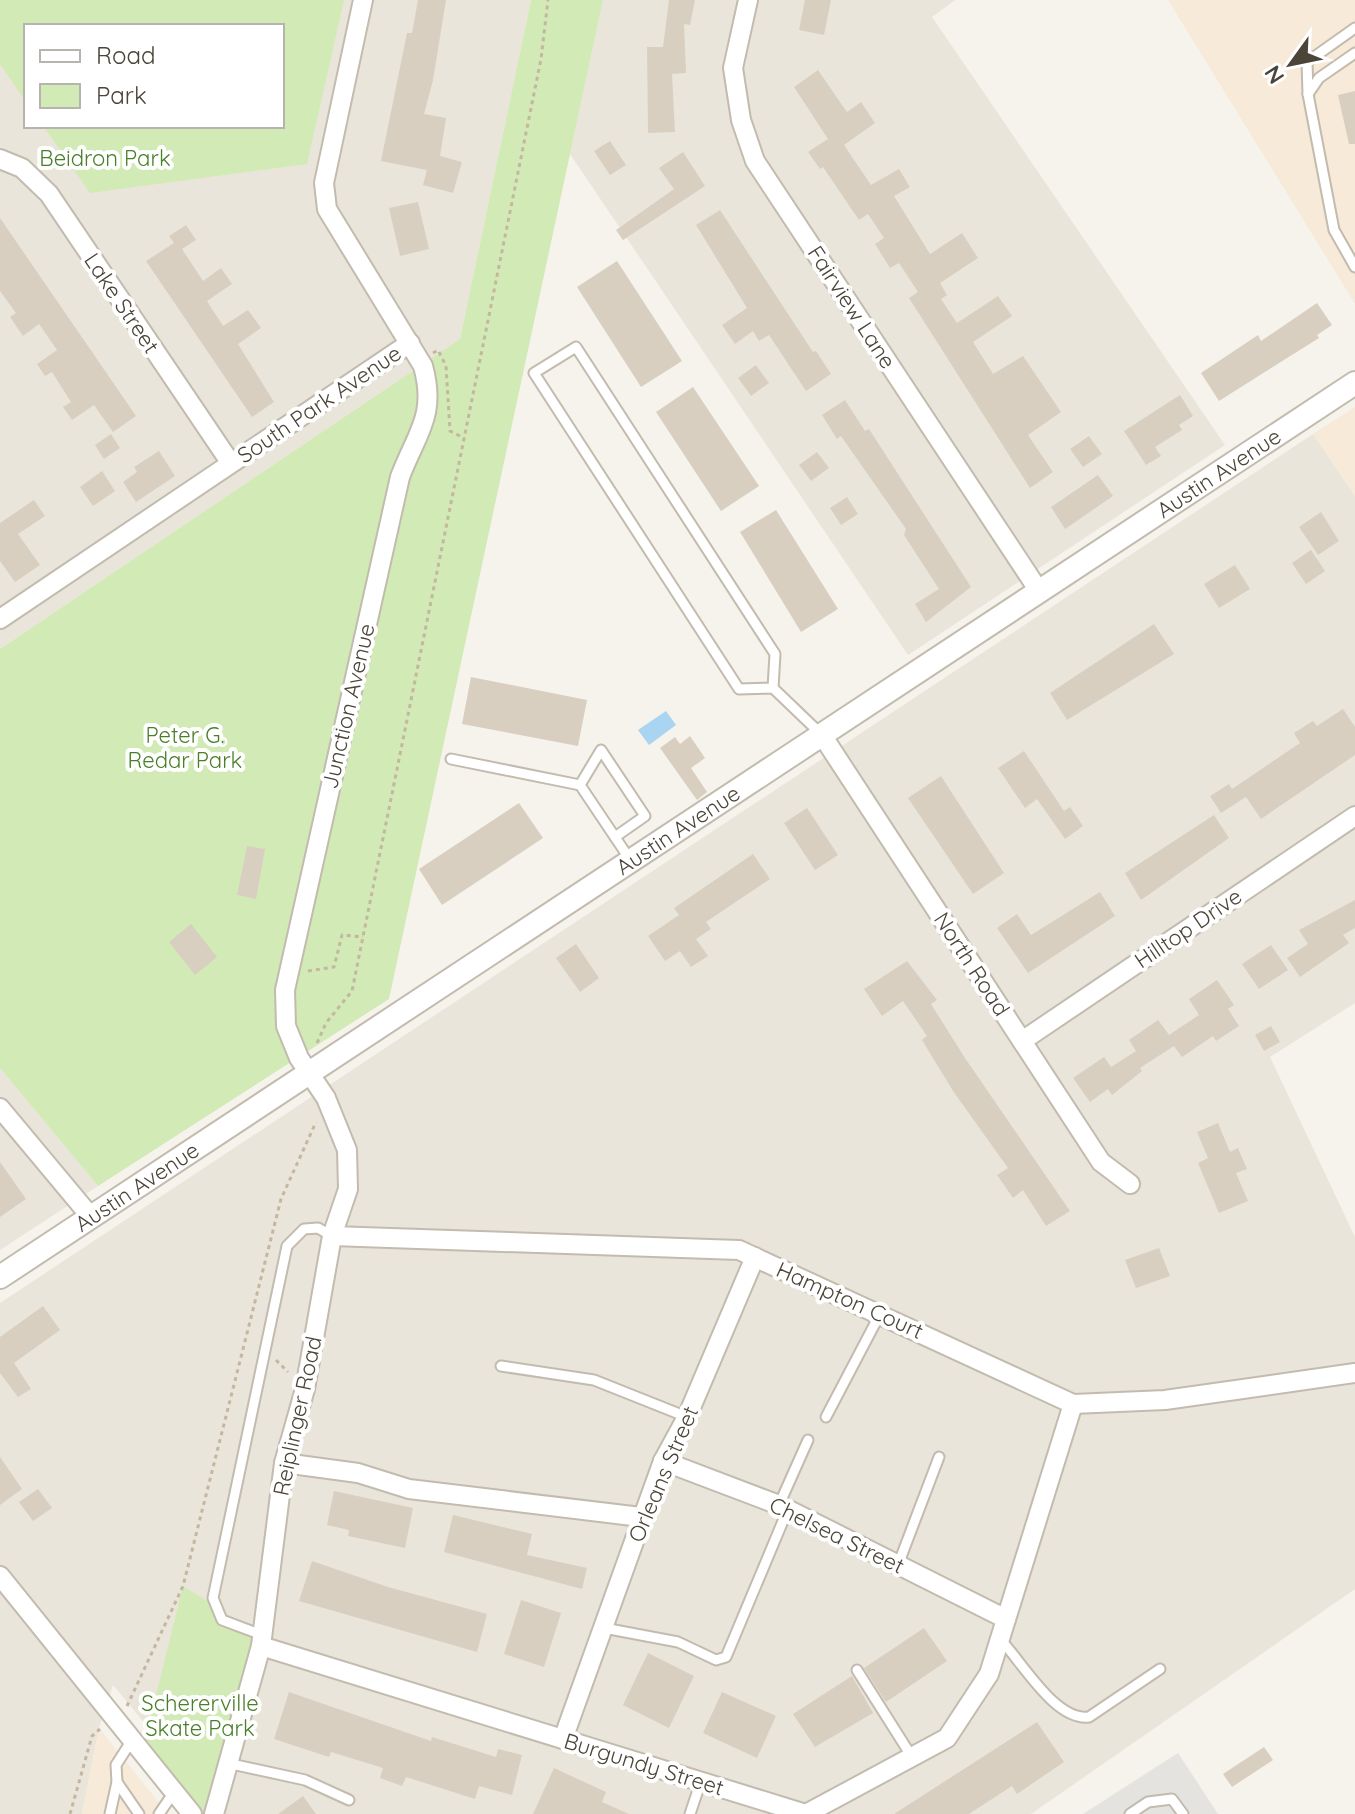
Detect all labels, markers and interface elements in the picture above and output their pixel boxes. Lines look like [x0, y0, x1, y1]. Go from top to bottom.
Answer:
legend [24, 24, 284, 128]
north arrow [1251, 24, 1331, 104]
text: Road [96, 40, 156, 70]
text: N [1258, 60, 1290, 89]
text: Park [96, 80, 147, 110]
park label: Beidron Park [39, 144, 171, 172]
street label: Fairview Lane [802, 240, 902, 374]
street label: Lake Street [78, 248, 166, 358]
street label: South Park Avenue [232, 339, 406, 469]
street label: Austin Avenue [1151, 422, 1286, 524]
street label: Junction Avenue [315, 621, 381, 791]
park label: Peter G. Redar Park [128, 721, 242, 774]
street label: Austin Avenue [610, 779, 745, 881]
street label: Hilltop Drive [1129, 882, 1247, 974]
street label: North Road [928, 907, 1016, 1021]
street label: Austin Avenue [69, 1136, 204, 1238]
street label: Hampton Court [772, 1255, 928, 1345]
street label: Reiplinger Road [266, 1334, 328, 1498]
street label: Orleans Street [622, 1402, 704, 1546]
street label: Chelsea Street [765, 1490, 909, 1580]
park label: Schererville Skate Park [141, 1689, 259, 1742]
street label: Burgundy Street [561, 1726, 727, 1802]

